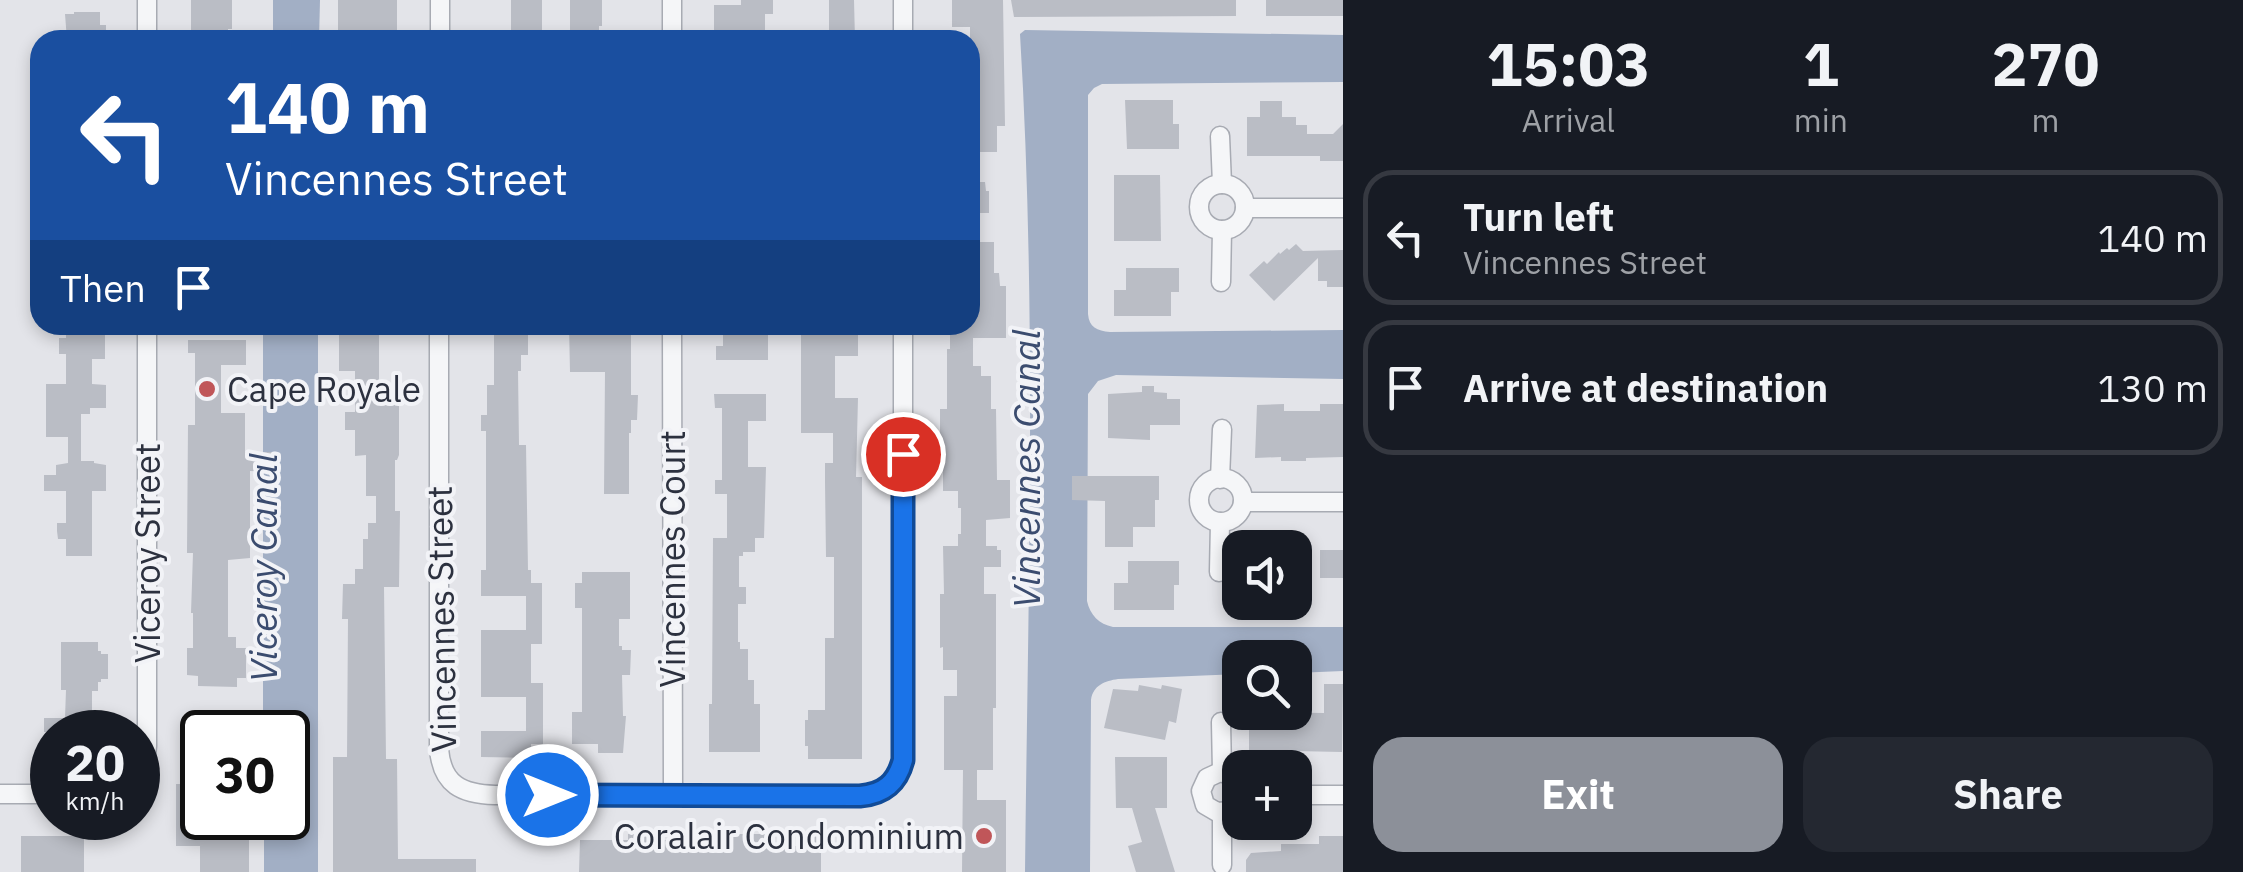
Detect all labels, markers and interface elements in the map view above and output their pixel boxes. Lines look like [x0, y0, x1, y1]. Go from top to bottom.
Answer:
text: 15:03 [1487, 24, 1650, 103]
text: 1 [1803, 24, 1839, 103]
text: 270 [1991, 24, 2099, 103]
text: 140 m [225, 61, 430, 152]
icon: left [60, 70, 190, 200]
text: Arrival [1522, 99, 1615, 141]
text: min [1794, 99, 1848, 141]
text: m [2032, 99, 2059, 141]
text: Vincennes Street [225, 149, 568, 207]
text: Turn left [1463, 192, 1614, 241]
icon: left [1378, 210, 1433, 265]
text: 140 m [2097, 213, 2208, 262]
text: Vincennes Street [1463, 241, 1707, 283]
icon: arrive [166, 260, 221, 315]
text: Then [60, 263, 146, 312]
water label: Vincennes Canal [1001, 329, 1050, 609]
icon: arrive [1378, 360, 1433, 415]
text: Arrive at destination [1463, 363, 1828, 412]
text: 130 m [2097, 363, 2208, 412]
place label: Cape Royale [227, 366, 421, 412]
marker: Cape Royale [196, 378, 218, 400]
pin [861, 412, 946, 497]
icon: arrive [876, 427, 931, 482]
street label: Vincennes Court [649, 430, 695, 688]
street label: Viceroy Street [124, 443, 170, 663]
water label: Viceroy Canal [238, 453, 287, 683]
street label: Vincennes Street [416, 485, 466, 753]
map controls [1222, 530, 1312, 840]
button: sound [1222, 530, 1312, 620]
button: search [1222, 640, 1312, 730]
speed limit sign: 30 [180, 710, 310, 840]
text: 20 [65, 730, 125, 795]
button: Exit [1373, 737, 1783, 852]
button: Share [1803, 737, 2213, 852]
position arrow [496, 743, 600, 847]
button: + [1222, 750, 1312, 840]
text: km/h [66, 784, 124, 817]
place label: Coralair Condominium [614, 813, 964, 859]
marker: Coralair Condominium [973, 825, 995, 847]

